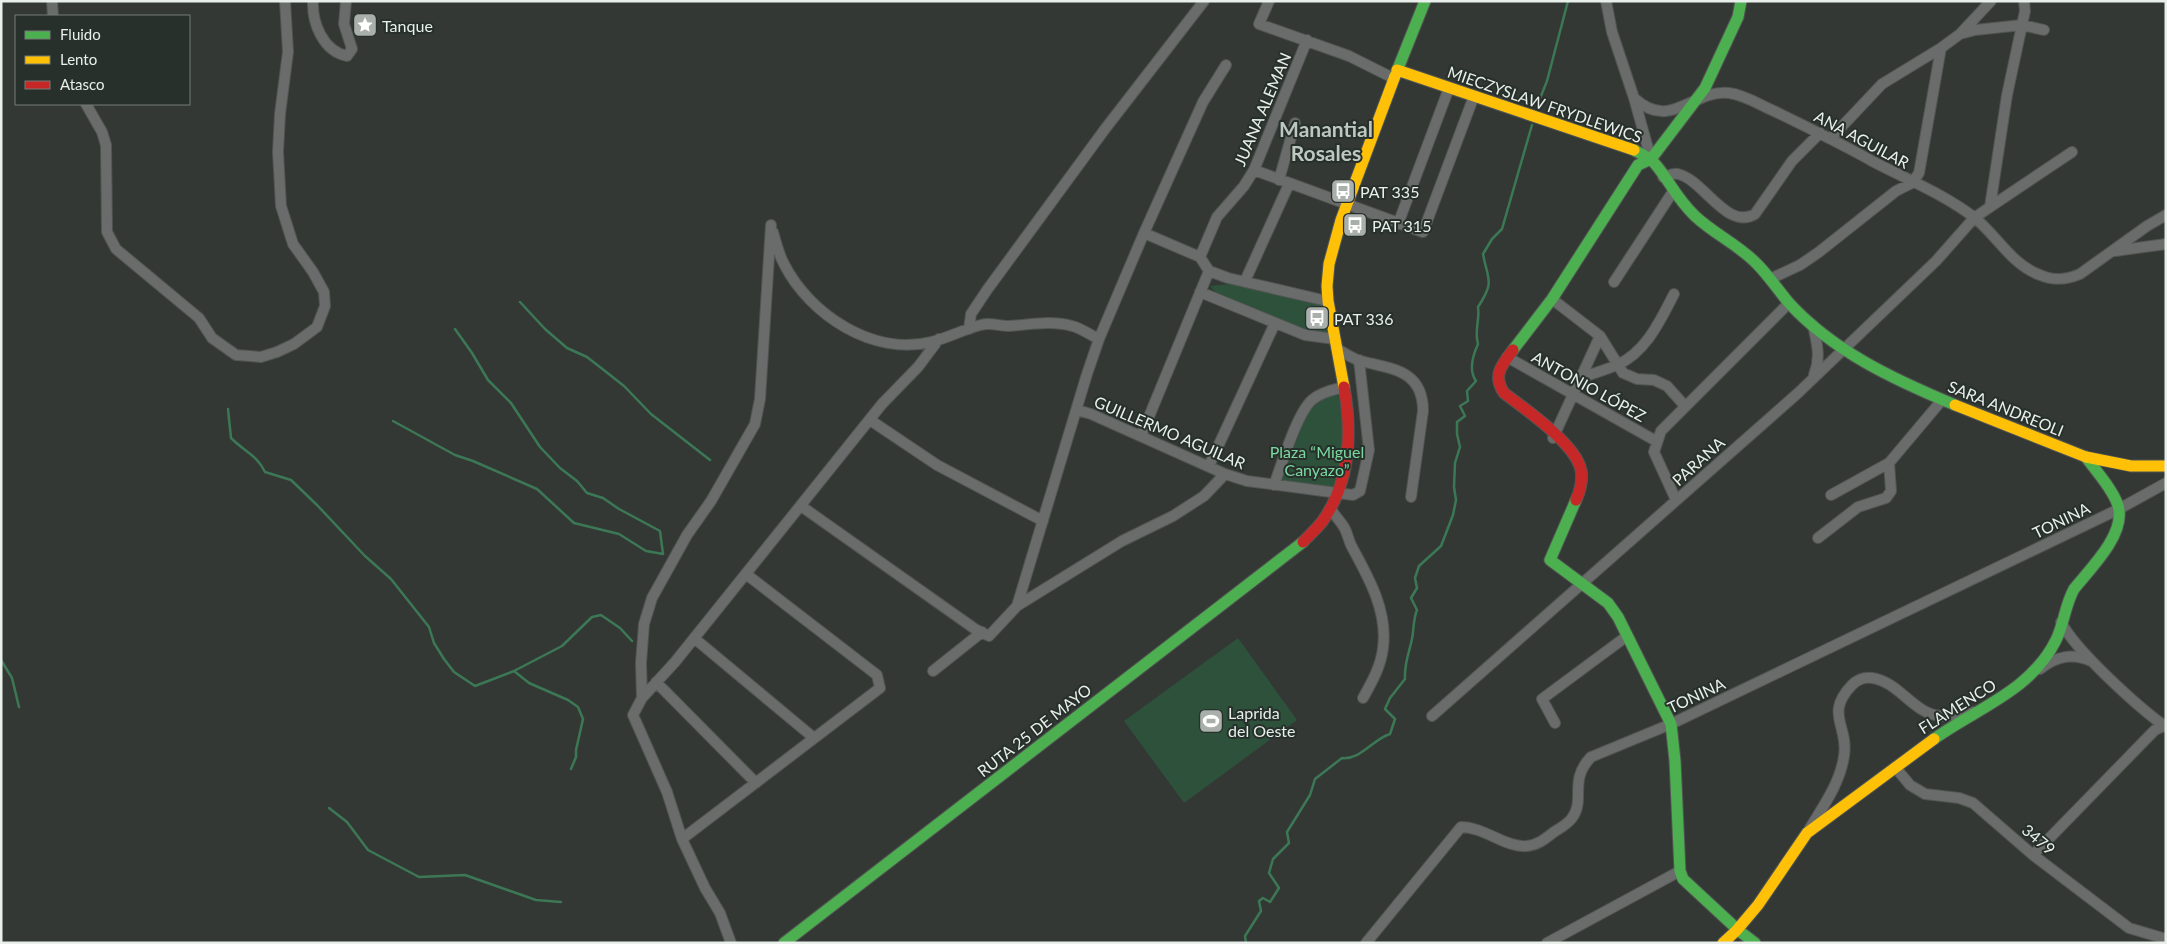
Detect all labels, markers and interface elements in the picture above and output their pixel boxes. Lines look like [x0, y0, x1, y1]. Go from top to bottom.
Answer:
place icon: Tanque [352, 12, 378, 38]
legend [15, 15, 190, 105]
place label: Tanque [382, 16, 433, 35]
text: Fluido [60, 25, 101, 43]
street label: JUANA ALEMAN [1230, 49, 1294, 169]
text: Lento [60, 50, 97, 68]
street label: MIECZYSLAW FRYDLEWICS [1445, 62, 1645, 146]
text: Atasco [60, 75, 105, 93]
street label: ANA AGUILAR [1811, 106, 1913, 172]
district label: Manantial Rosales [1279, 116, 1373, 165]
bus stop icon: PAT 335 [1330, 178, 1356, 204]
place label: PAT 335 [1360, 182, 1419, 201]
bus stop icon: PAT 315 [1342, 212, 1368, 238]
place label: PAT 315 [1372, 216, 1431, 235]
bus stop icon: PAT 336 [1304, 305, 1330, 331]
place label: PAT 336 [1334, 309, 1393, 328]
street label: ANTONIO LÓPEZ [1529, 347, 1650, 425]
street label: SARA ANDREOLI [1945, 376, 2067, 440]
street label: GUILLERMO AGUILAR [1092, 392, 1248, 472]
street label: PARANA [1668, 433, 1728, 489]
park label: Plaza “Miguel Canyazo” [1270, 442, 1364, 479]
street label: TONINA [2029, 498, 2093, 542]
street label: TONINA [1664, 673, 1728, 717]
street label: FLAMENCO [1915, 675, 1999, 737]
street label: RUTA 25 DE MAYO [973, 679, 1095, 780]
place label: Laprida del Oeste [1228, 703, 1296, 740]
sports icon: Laprida del Oeste [1198, 708, 1224, 734]
street label: 3479 [2019, 820, 2059, 858]

